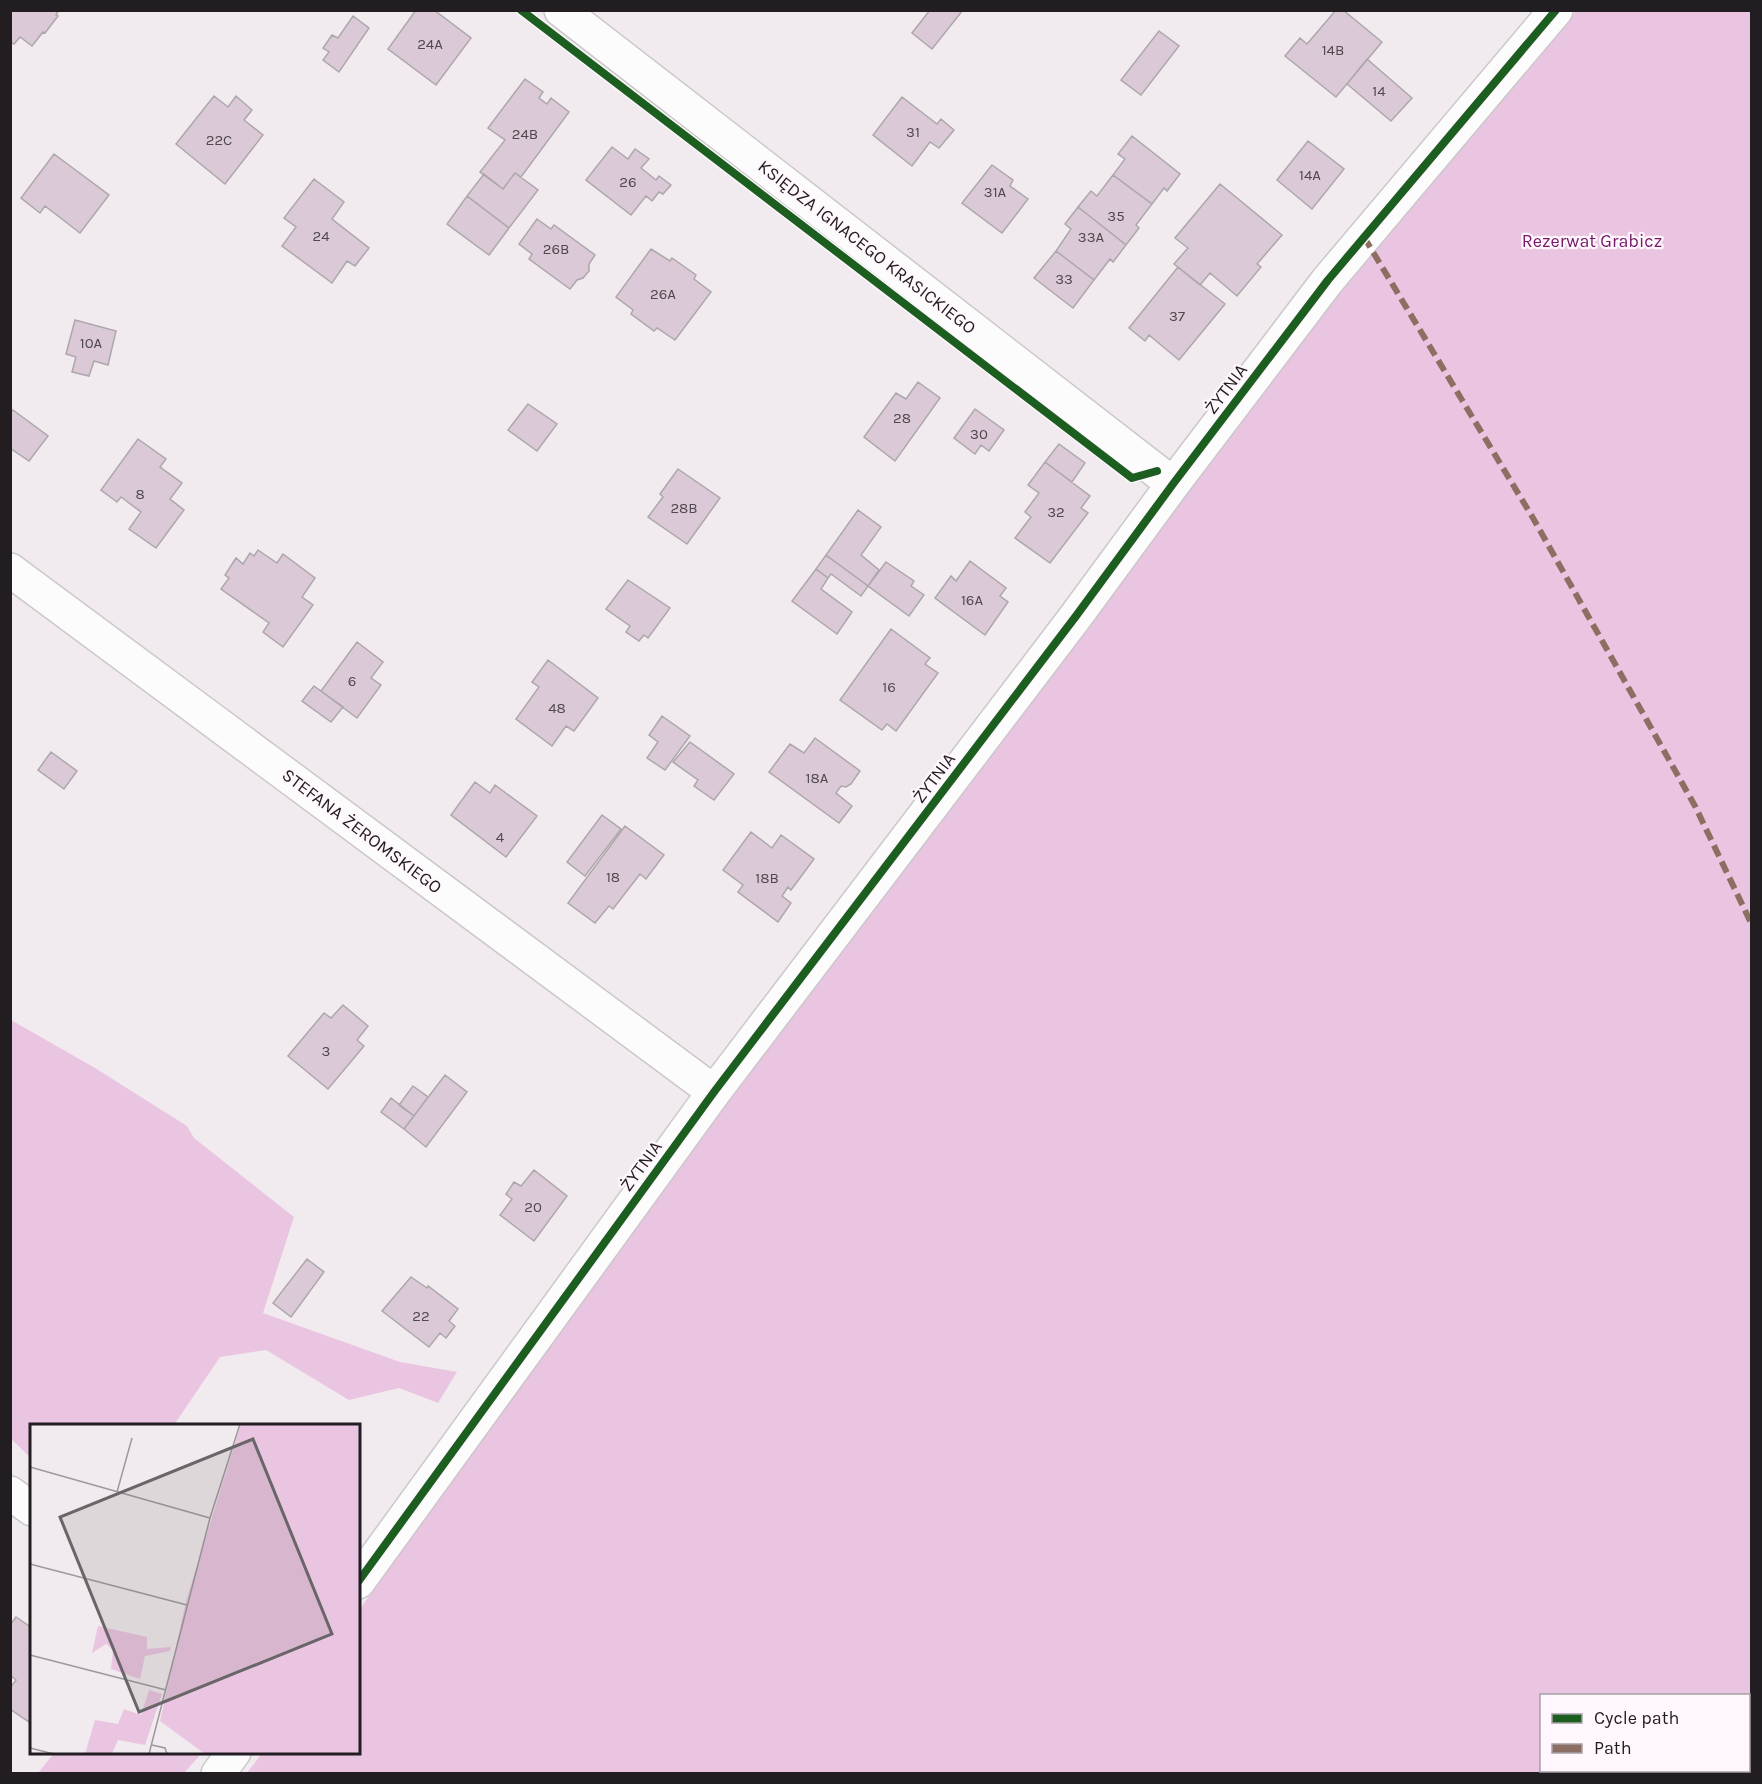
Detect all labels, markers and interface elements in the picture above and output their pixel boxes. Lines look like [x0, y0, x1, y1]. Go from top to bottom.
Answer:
house number: 24A [417, 35, 443, 53]
house number: 14B [1322, 41, 1344, 59]
house number: 14 [1372, 82, 1386, 100]
house number: 31 [906, 123, 920, 141]
house number: 24B [512, 125, 538, 143]
house number: 22C [206, 131, 232, 149]
street label: KSIĘDZA IGNACEGO KRASICKIEGO [754, 155, 980, 339]
house number: 14A [1299, 166, 1321, 184]
house number: 26 [619, 173, 637, 191]
house number: 31A [984, 183, 1007, 201]
house number: 35 [1107, 207, 1125, 225]
house number: 24 [312, 227, 330, 245]
house number: 33A [1078, 228, 1105, 246]
park label: Rezerwat Grabicz [1522, 230, 1662, 252]
house number: 26B [543, 240, 569, 258]
house number: 33 [1055, 270, 1073, 288]
house number: 26A [650, 285, 676, 303]
house number: 37 [1169, 307, 1185, 325]
house number: 10A [80, 334, 103, 352]
street label: ŻYTNIA [1200, 360, 1252, 418]
house number: 28 [893, 409, 911, 427]
house number: 30 [970, 425, 988, 443]
house number: 8 [135, 485, 145, 503]
house number: 28B [670, 499, 698, 517]
house number: 32 [1047, 503, 1065, 521]
house number: 16A [961, 591, 983, 609]
house number: 6 [348, 672, 356, 690]
house number: 16 [882, 678, 896, 696]
house number: 48 [548, 699, 566, 717]
street label: ŻYTNIA [908, 749, 960, 807]
street label: STEFANA ŻEROMSKIEGO [278, 764, 446, 898]
house number: 18A [806, 769, 829, 787]
house number: 4 [496, 828, 505, 846]
house number: 18 [606, 868, 620, 886]
house number: 18B [755, 869, 779, 887]
house number: 3 [322, 1042, 330, 1060]
street label: ŻYTNIA [615, 1136, 667, 1196]
house number: 20 [524, 1198, 542, 1216]
house number: 22 [412, 1307, 430, 1325]
inset map [30, 1424, 360, 1754]
legend [1540, 1694, 1750, 1772]
text: Cycle path [1594, 1707, 1679, 1729]
text: Path [1594, 1737, 1632, 1759]

